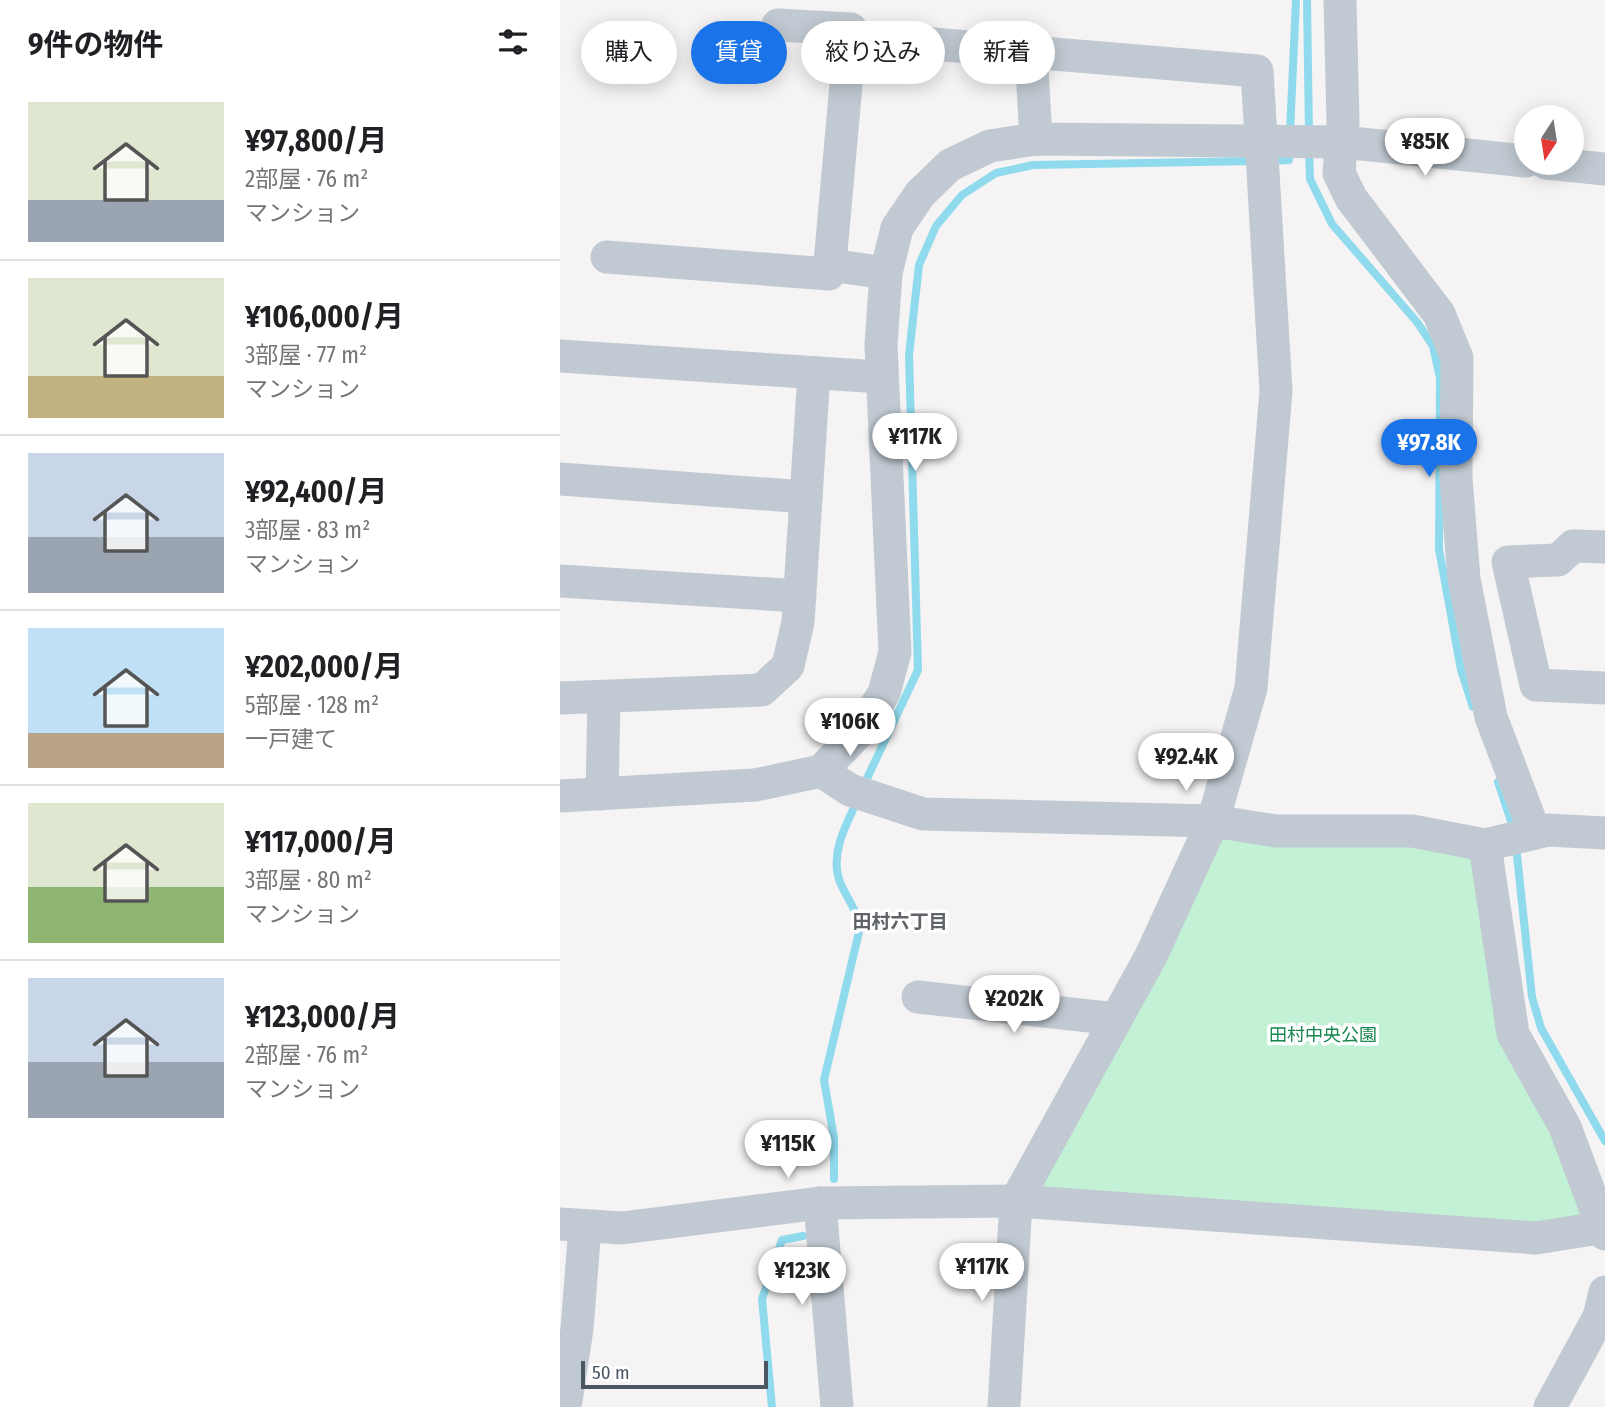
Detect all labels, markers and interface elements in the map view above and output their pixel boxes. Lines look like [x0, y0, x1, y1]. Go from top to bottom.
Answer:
chip: 購入 [581, 21, 677, 84]
chip: 賃貸 [691, 21, 787, 84]
chip: 絞り込み [801, 21, 945, 84]
chip: 新着 [959, 21, 1055, 84]
icon: filters [494, 23, 532, 61]
text: 9件の物件 [28, 27, 164, 63]
north arrow [1514, 105, 1584, 175]
map controls [1514, 105, 1584, 175]
pin: ¥85K [1384, 118, 1466, 178]
text: ¥97,800/月 [245, 123, 387, 159]
text: ¥85K [1401, 127, 1449, 155]
icon: home [84, 130, 168, 214]
text: 2部屋 · 76 m² [245, 165, 368, 193]
text: マンション [245, 199, 360, 227]
text: ¥106,000/月 [245, 299, 404, 335]
icon: home [84, 306, 168, 390]
text: 3部屋 · 77 m² [245, 341, 367, 369]
text: マンション [245, 375, 360, 403]
pin: ¥117K [866, 414, 964, 473]
pin: ¥97.8K [1372, 420, 1486, 479]
text: ¥117K [888, 422, 942, 450]
text: ¥97.8K [1397, 428, 1461, 456]
text: ¥92,400/月 [245, 474, 387, 510]
icon: home [84, 481, 168, 565]
text: 3部屋 · 83 m² [245, 516, 370, 544]
text: マンション [245, 550, 360, 578]
text: ¥202,000/月 [245, 649, 404, 685]
icon: home [84, 656, 168, 740]
text: 5部屋 · 128 m² [245, 691, 379, 719]
pin: ¥106K [801, 698, 899, 758]
text: ¥106K [821, 707, 879, 735]
text: 一戸建て [245, 725, 337, 753]
pin: ¥92.4K [1129, 734, 1243, 793]
text: ¥92.4K [1154, 742, 1218, 770]
text: ¥117,000/月 [245, 824, 397, 860]
icon: home [84, 831, 168, 915]
text: 3部屋 · 80 m² [245, 866, 372, 894]
text: マンション [245, 900, 360, 928]
district label: 田村六丁目 [852, 910, 948, 933]
pin: ¥202K [965, 976, 1063, 1035]
text: ¥202K [985, 984, 1043, 1012]
text: ¥123,000/月 [245, 999, 400, 1035]
icon: home [84, 1006, 168, 1090]
park label: 田村中央公園 [1269, 1024, 1377, 1046]
text: 2部屋 · 76 m² [245, 1041, 368, 1069]
text: マンション [245, 1075, 360, 1103]
pin: ¥115K [739, 1120, 837, 1180]
text: ¥115K [761, 1129, 815, 1157]
pin: ¥117K [933, 1244, 1031, 1303]
pin: ¥123K [753, 1248, 851, 1307]
text: ¥117K [955, 1252, 1009, 1280]
text: ¥123K [774, 1256, 830, 1284]
scale bar [581, 1358, 768, 1390]
text: 50 m [592, 1361, 630, 1384]

